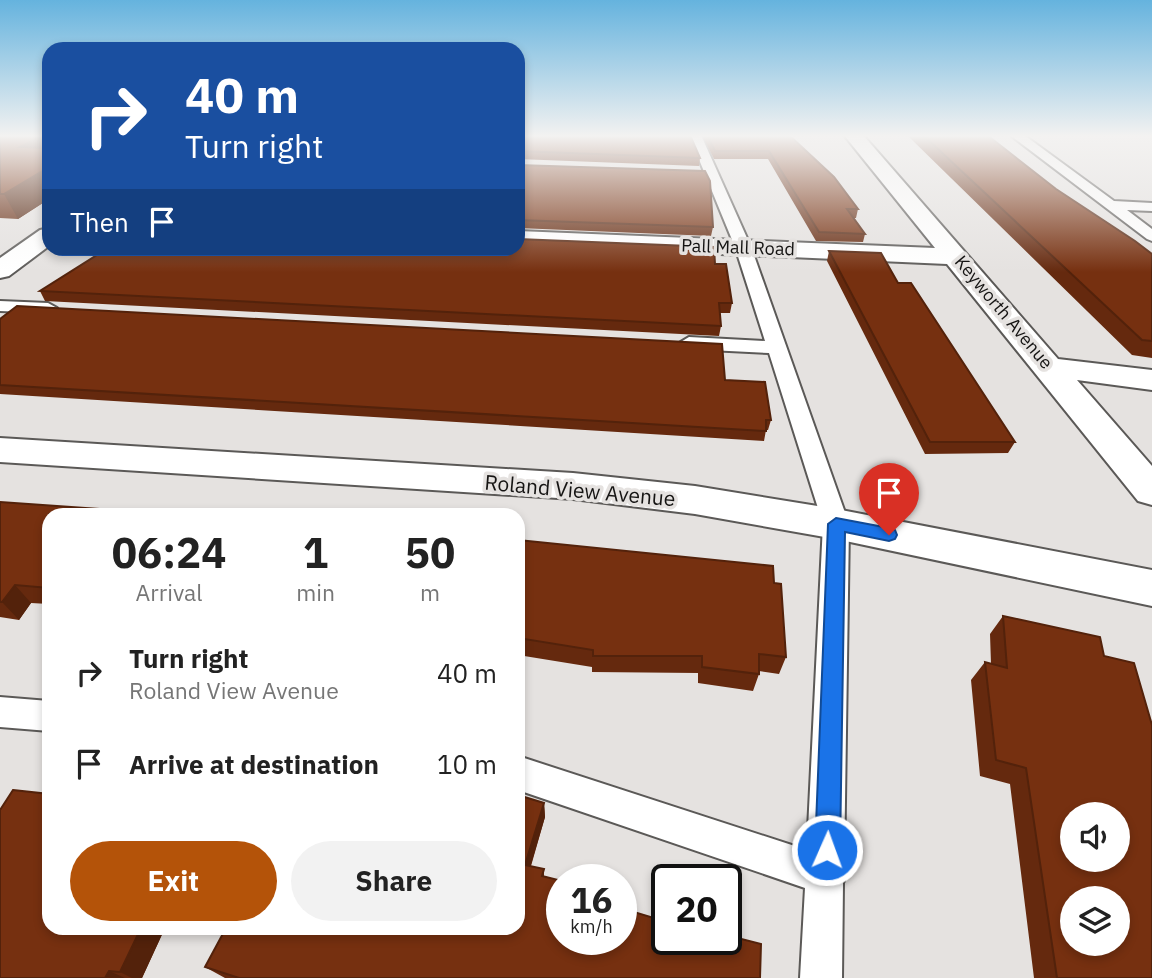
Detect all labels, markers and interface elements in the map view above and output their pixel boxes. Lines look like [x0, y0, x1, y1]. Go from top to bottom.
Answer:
text: 40 m [185, 63, 299, 126]
icon: right [70, 70, 161, 161]
text: Turn right [185, 125, 323, 167]
icon: arrive [143, 203, 181, 241]
text: Then [70, 205, 129, 239]
street label: Pall Mall Road [681, 234, 795, 260]
street label: Keyworth Avenue [950, 251, 1058, 374]
pin [859, 463, 919, 535]
street label: Roland View Avenue [483, 468, 677, 512]
icon: arrive [870, 474, 908, 512]
text: 06:24 [112, 525, 226, 580]
text: 1 [303, 525, 328, 580]
text: 50 [405, 525, 455, 580]
text: Arrival [136, 577, 203, 607]
text: min [296, 577, 335, 607]
text: m [420, 577, 440, 607]
text: Turn right [129, 641, 248, 675]
icon: right [70, 654, 108, 692]
text: 40 m [437, 656, 497, 690]
text: Roland View Avenue [129, 675, 339, 705]
icon: arrive [70, 745, 108, 783]
text: Arrive at destination [129, 747, 379, 781]
text: 10 m [437, 747, 497, 781]
map controls [1060, 802, 1130, 956]
button: sound [1060, 802, 1130, 872]
position arrow [790, 813, 864, 887]
button: Exit [70, 841, 277, 921]
button: Share [291, 841, 497, 921]
speed limit sign: 20 [651, 864, 742, 955]
text: 16 [570, 877, 613, 923]
button: layers [1060, 886, 1130, 956]
text: km/h [570, 915, 613, 938]

